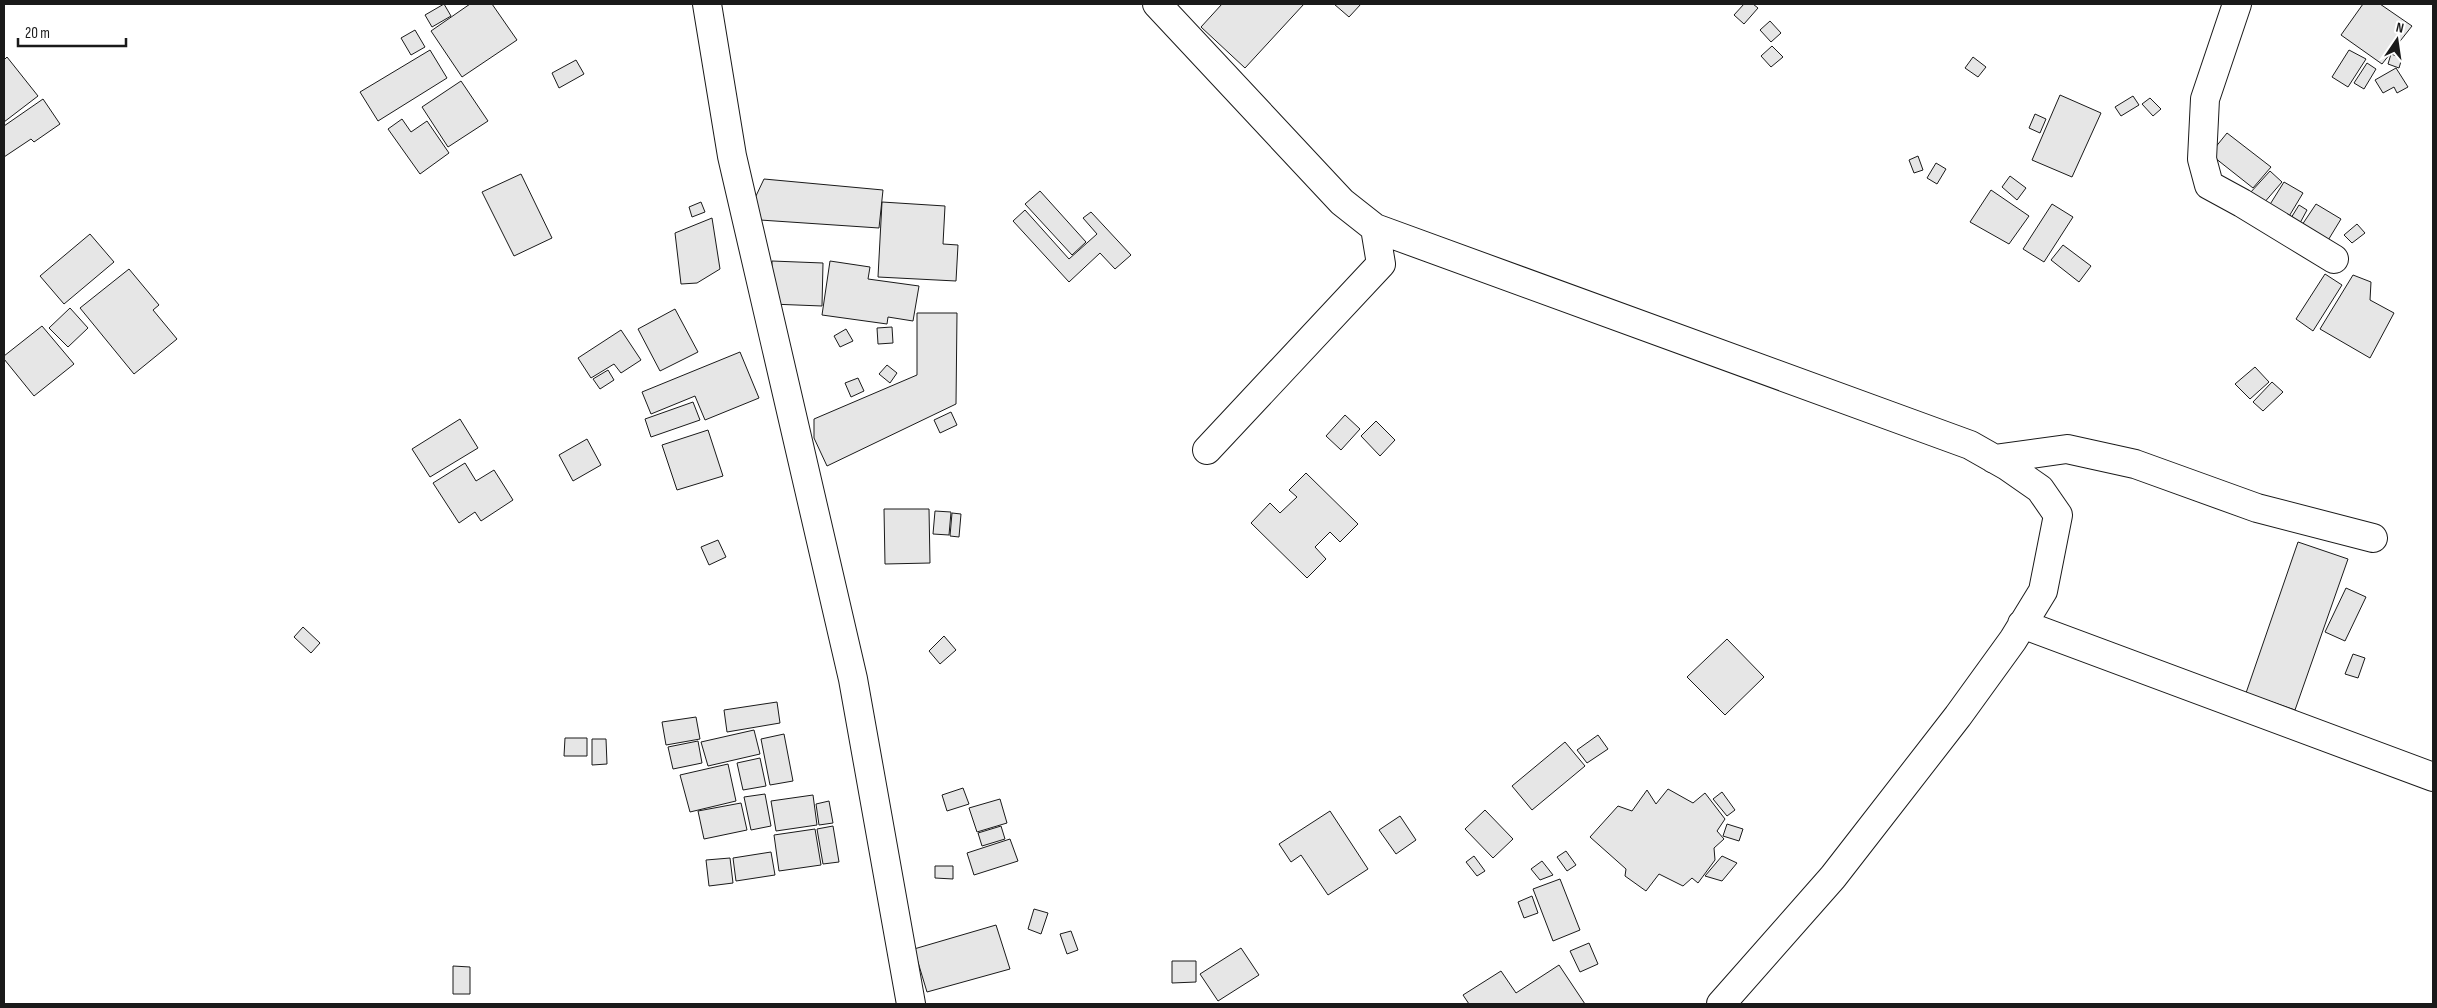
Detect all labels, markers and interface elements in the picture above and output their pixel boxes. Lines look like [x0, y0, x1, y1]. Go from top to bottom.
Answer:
scale bar [18, 15, 125, 47]
north arrow [2372, 15, 2422, 65]
text: N [2394, 19, 2405, 37]
text: 20 m [25, 24, 50, 43]

